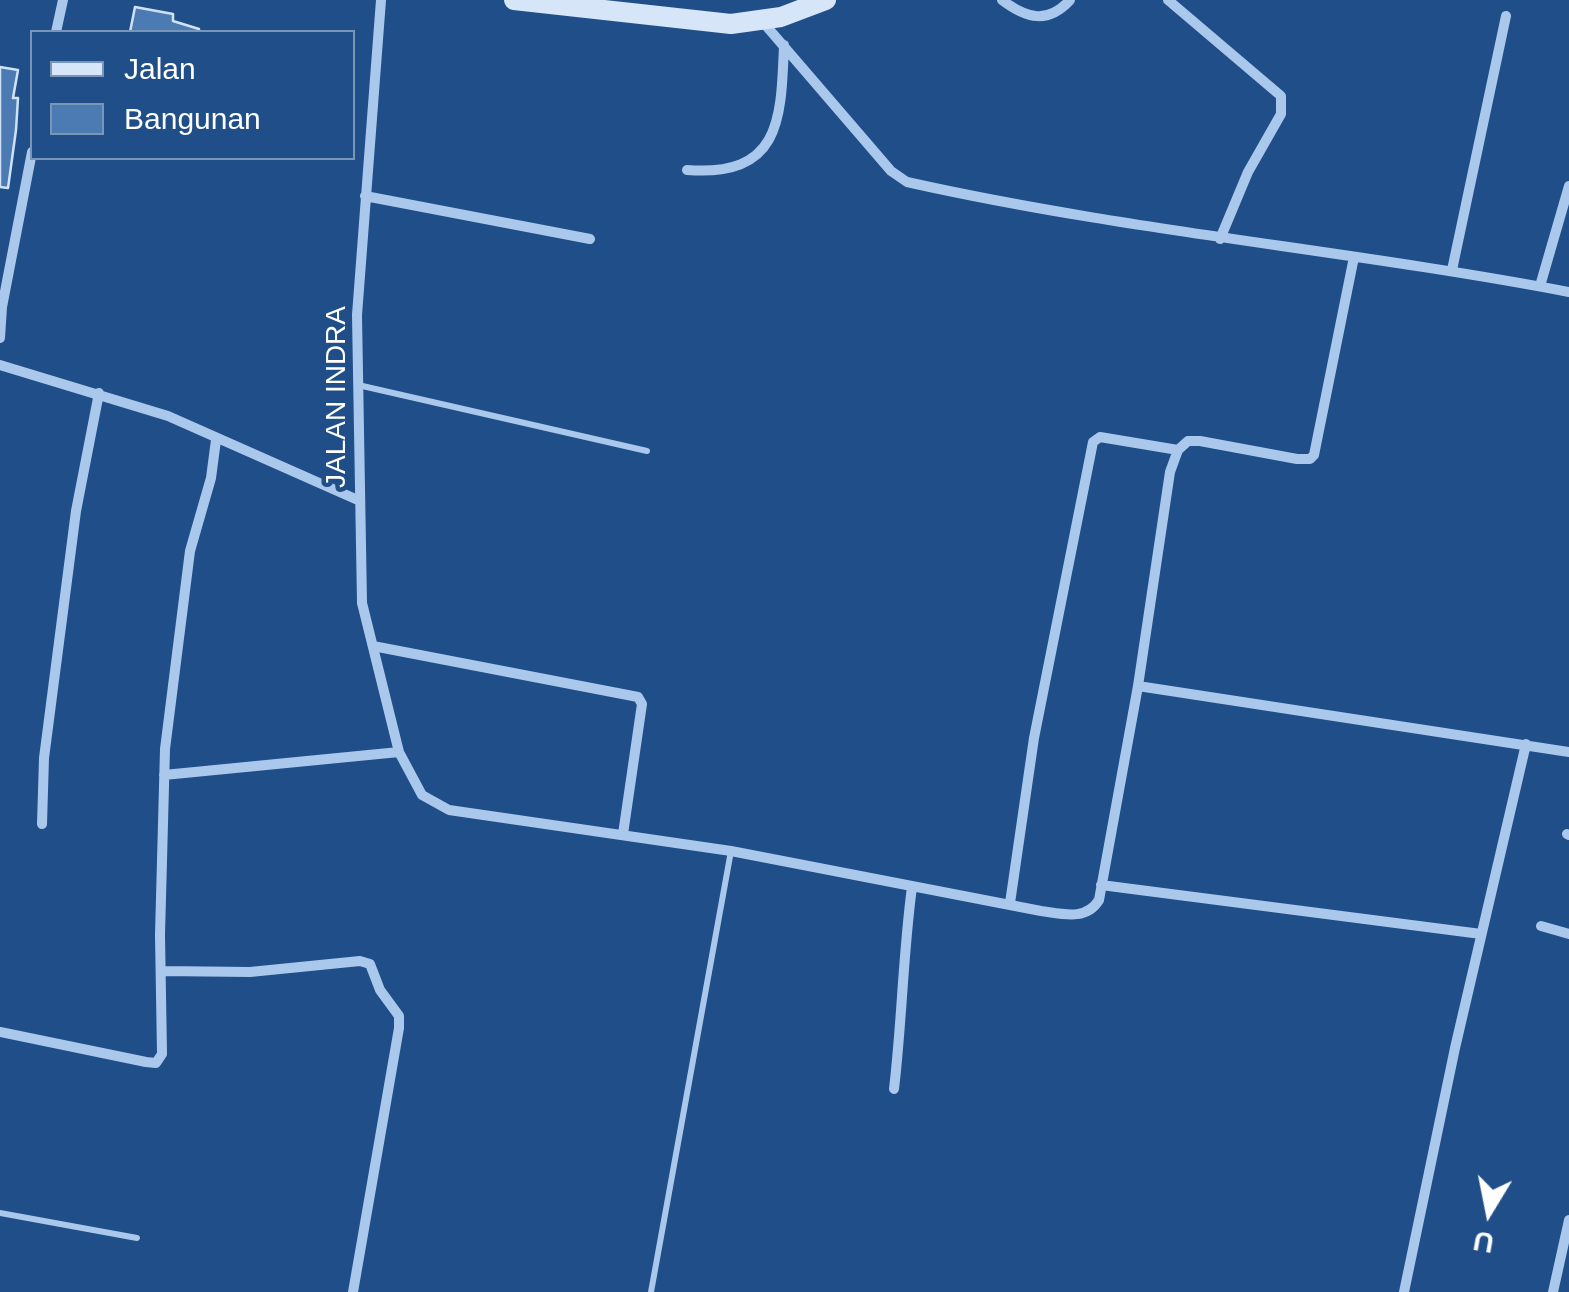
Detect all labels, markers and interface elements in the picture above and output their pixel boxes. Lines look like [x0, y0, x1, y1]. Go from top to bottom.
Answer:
legend [30, 30, 355, 160]
text: Jalan [124, 52, 196, 85]
text: Bangunan [124, 102, 261, 135]
street label: JALAN INDRA [320, 306, 354, 488]
north arrow [1439, 1162, 1539, 1262]
text: U [1471, 1225, 1496, 1259]

